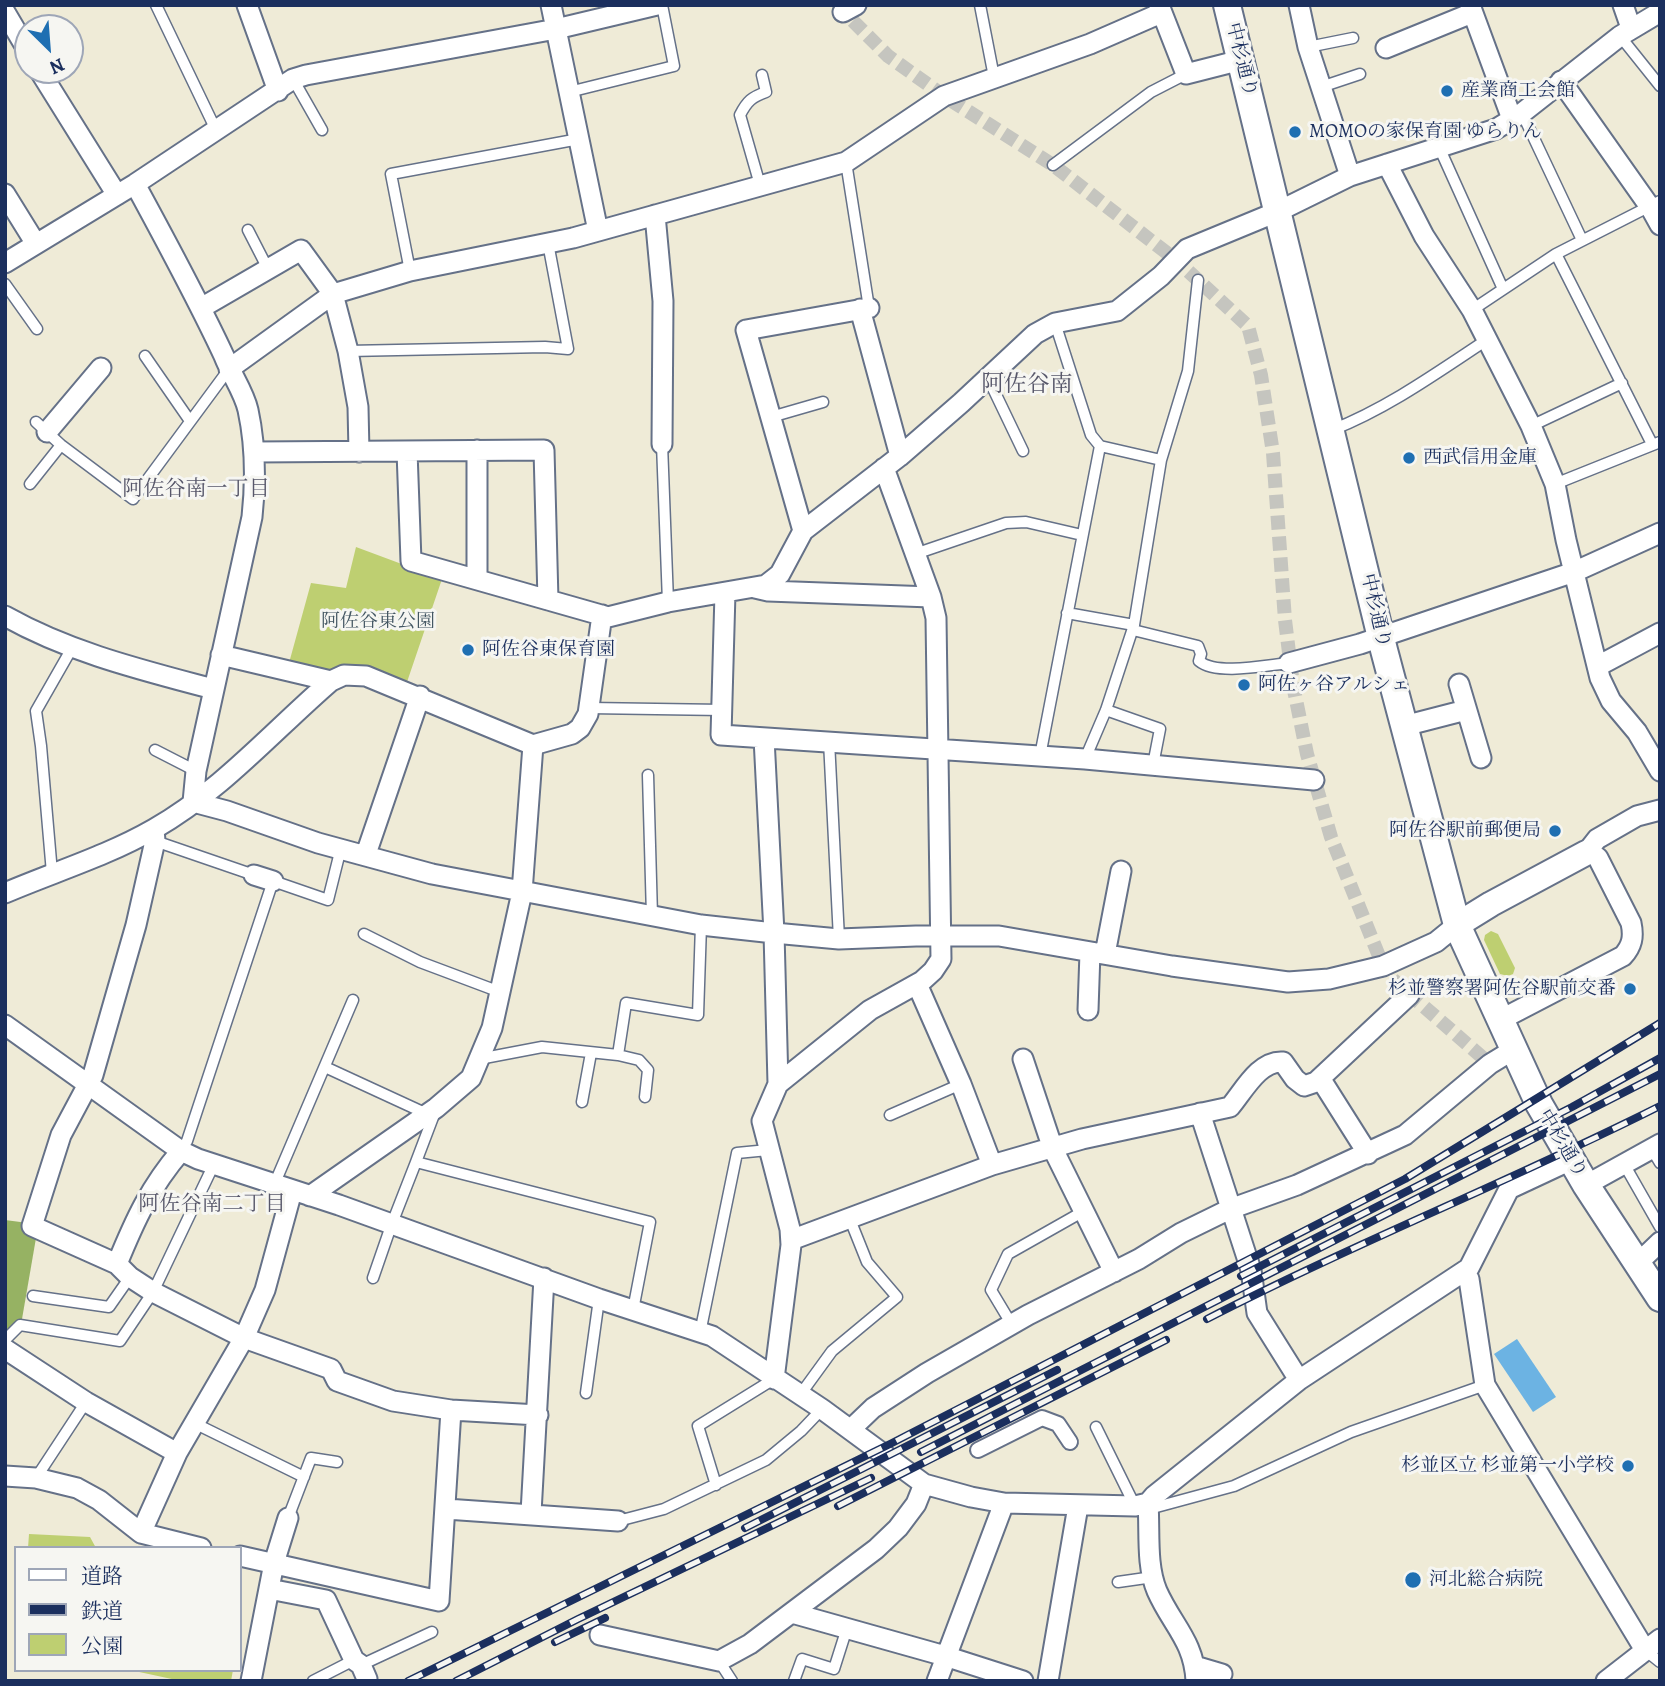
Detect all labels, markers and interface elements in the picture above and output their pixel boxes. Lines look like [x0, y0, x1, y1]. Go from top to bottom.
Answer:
north arrow [14, 14, 84, 84]
street label: 中杉通り [1221, 20, 1261, 100]
text: N [45, 52, 69, 81]
place label: 産業商工会館 [1461, 80, 1575, 102]
marker: 産業商工会館 [1439, 83, 1455, 99]
place label: MOMOの家保育園 ゆらりん [1309, 121, 1542, 143]
marker: MOMOの家保育園 ゆらりん [1287, 124, 1303, 140]
district label: 阿佐谷南 [981, 371, 1073, 399]
place label: 西武信用金庫 [1423, 447, 1537, 469]
marker: 西武信用金庫 [1401, 450, 1417, 466]
district label: 阿佐谷南一丁目 [123, 477, 269, 503]
street label: 中杉通り [1355, 571, 1395, 651]
park label: 阿佐谷東公園 [321, 611, 435, 633]
place label: 阿佐谷東保育園 [482, 639, 615, 661]
marker: 阿佐谷東保育園 [460, 642, 476, 658]
place label: 阿佐ヶ谷アルシェ [1258, 674, 1410, 696]
marker: 阿佐ヶ谷アルシェ [1236, 677, 1252, 693]
place label: 阿佐谷駅前郵便局 [1389, 820, 1541, 842]
marker: 阿佐谷駅前郵便局 [1547, 823, 1563, 839]
place label: 杉並警察署阿佐谷駅前交番 [1388, 978, 1616, 1000]
marker: 杉並警察署阿佐谷駅前交番 [1622, 981, 1638, 997]
street label: 中杉通り [1533, 1106, 1591, 1182]
district label: 阿佐谷南二丁目 [139, 1192, 285, 1218]
place label: 杉並区立 杉並第一小学校 [1401, 1455, 1614, 1477]
marker: 杉並区立 杉並第一小学校 [1620, 1458, 1636, 1474]
legend [14, 1546, 242, 1672]
text: 道路 [81, 1562, 123, 1590]
place label: 河北総合病院 [1429, 1569, 1543, 1591]
marker: 河北総合病院 [1403, 1570, 1423, 1590]
text: 鉄道 [81, 1597, 123, 1625]
text: 公園 [81, 1632, 123, 1660]

